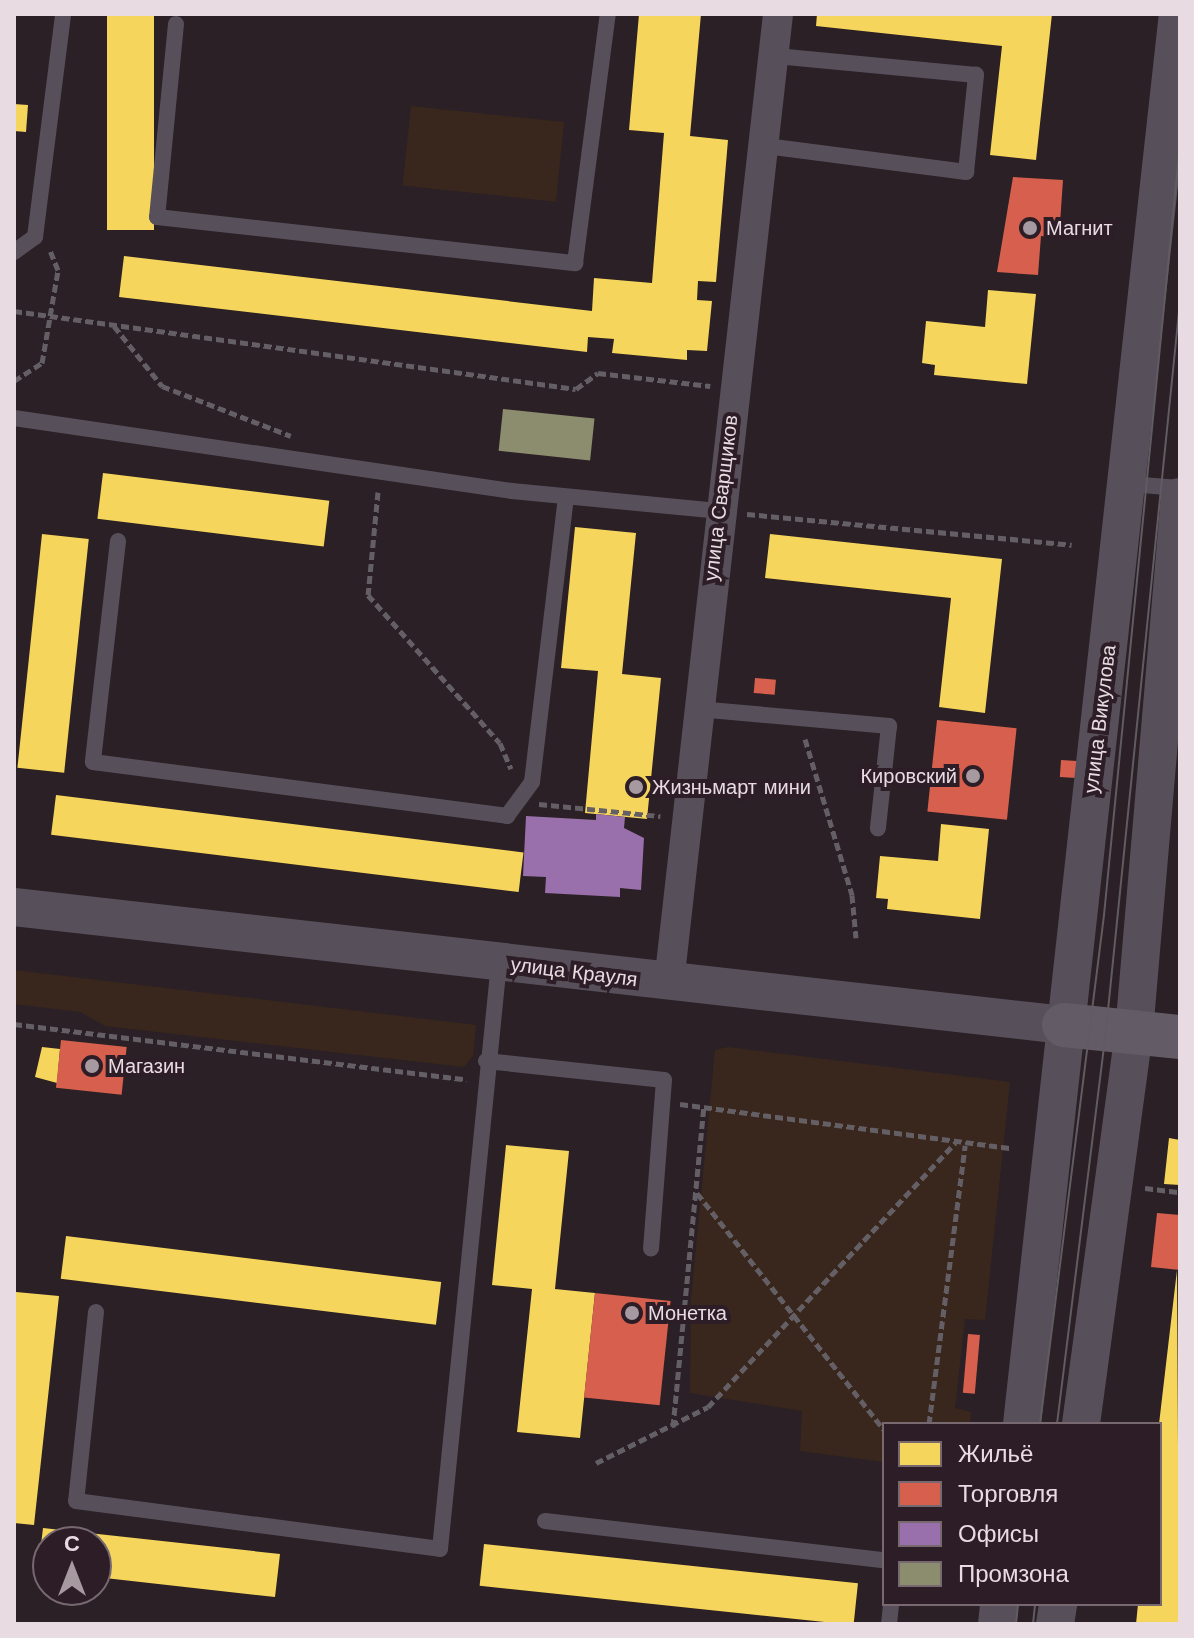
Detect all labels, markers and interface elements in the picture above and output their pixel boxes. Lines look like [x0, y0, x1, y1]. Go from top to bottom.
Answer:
place label: Магнит [1046, 216, 1113, 240]
marker: Магнит [1021, 219, 1039, 237]
street label: улица Сварщиков [699, 414, 743, 582]
street label: улица Викулова [1079, 643, 1121, 795]
place label: Кировский [860, 764, 957, 788]
marker: Кировский [964, 767, 982, 785]
place label: Жизньмарт мини [652, 775, 811, 799]
marker: Жизньмарт мини [627, 778, 645, 796]
street label: улица Крауля [509, 952, 639, 992]
place label: Магазин [108, 1054, 185, 1078]
marker: Магазин [83, 1057, 101, 1075]
place label: Монетка [648, 1301, 727, 1325]
marker: Монетка [623, 1304, 641, 1322]
legend [882, 1422, 1162, 1606]
text: Жильё [958, 1440, 1033, 1468]
text: Торговля [958, 1480, 1058, 1508]
text: Офисы [958, 1520, 1039, 1548]
north arrow [32, 1526, 112, 1606]
text: С [64, 1531, 80, 1556]
text: Промзона [958, 1560, 1069, 1588]

